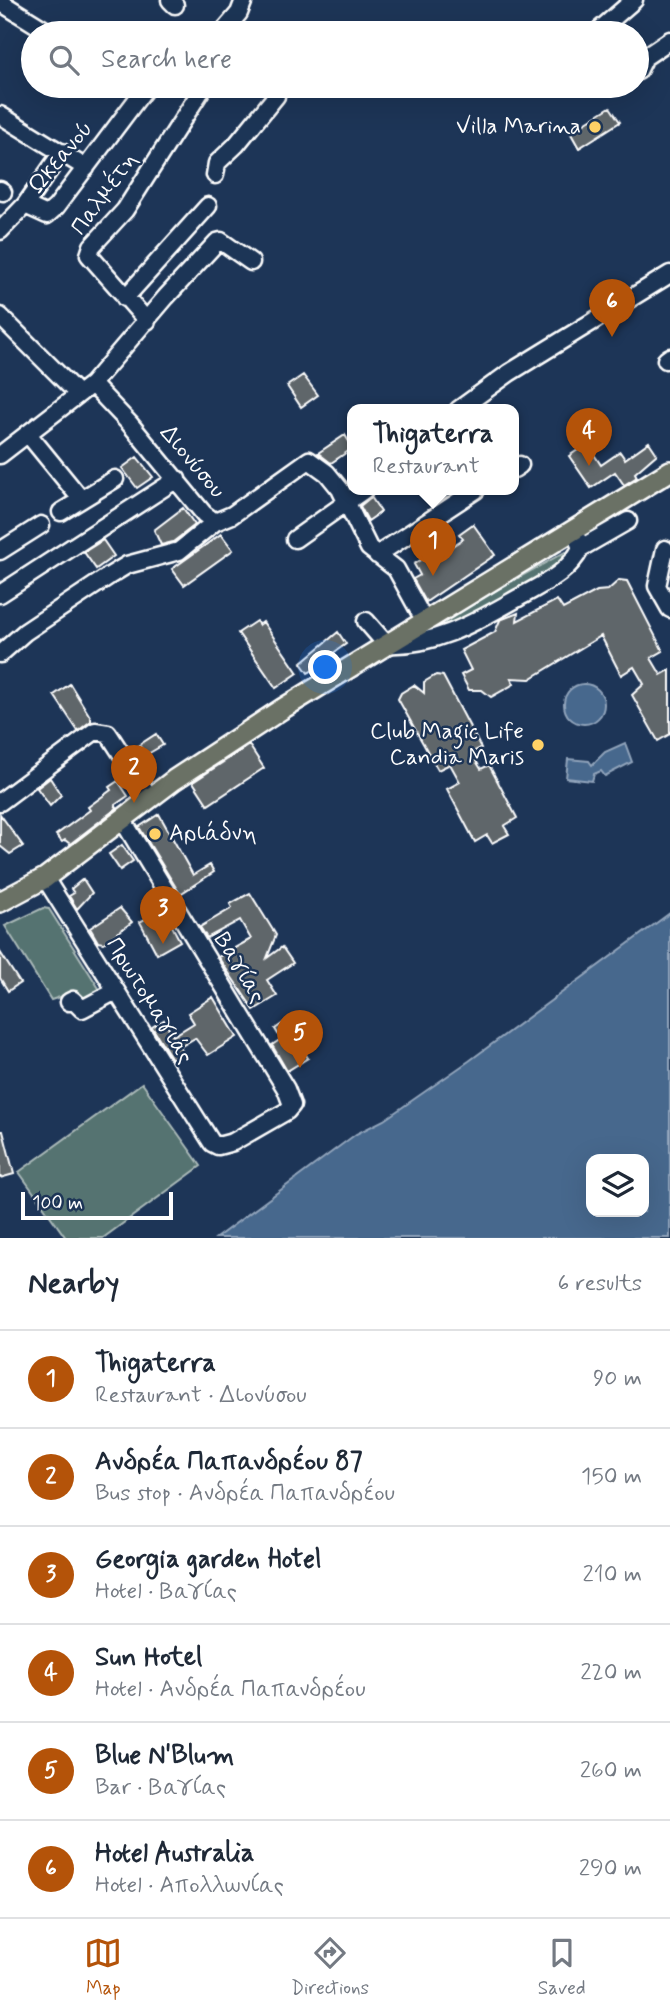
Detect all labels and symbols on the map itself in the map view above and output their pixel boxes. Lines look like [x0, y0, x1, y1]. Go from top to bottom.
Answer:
place label: Villa Marina [456, 112, 581, 142]
street label: Ωκεανού [22, 115, 100, 201]
marker: Villa Marina [587, 119, 603, 135]
street label: Παλμέτη [63, 145, 145, 241]
pin: 6 [589, 279, 635, 337]
pin: 4 [566, 408, 612, 466]
street label: Διονύσου [153, 419, 231, 505]
pin: 1 [410, 518, 456, 576]
your location [308, 650, 342, 684]
place label: Club Magic Life Candia Maris [370, 717, 524, 773]
marker: Club Magic Life Candia Maris [530, 737, 546, 753]
pin: 2 [111, 745, 157, 803]
place label: Αριάδνη [169, 819, 257, 849]
marker: Αριάδνη [147, 826, 163, 842]
pin: 3 [140, 886, 186, 944]
street label: Βαγίας [206, 927, 272, 1009]
street label: Πρωτομαγιάς [98, 932, 200, 1070]
pin: 5 [277, 1010, 323, 1068]
scale bar [21, 1189, 173, 1221]

